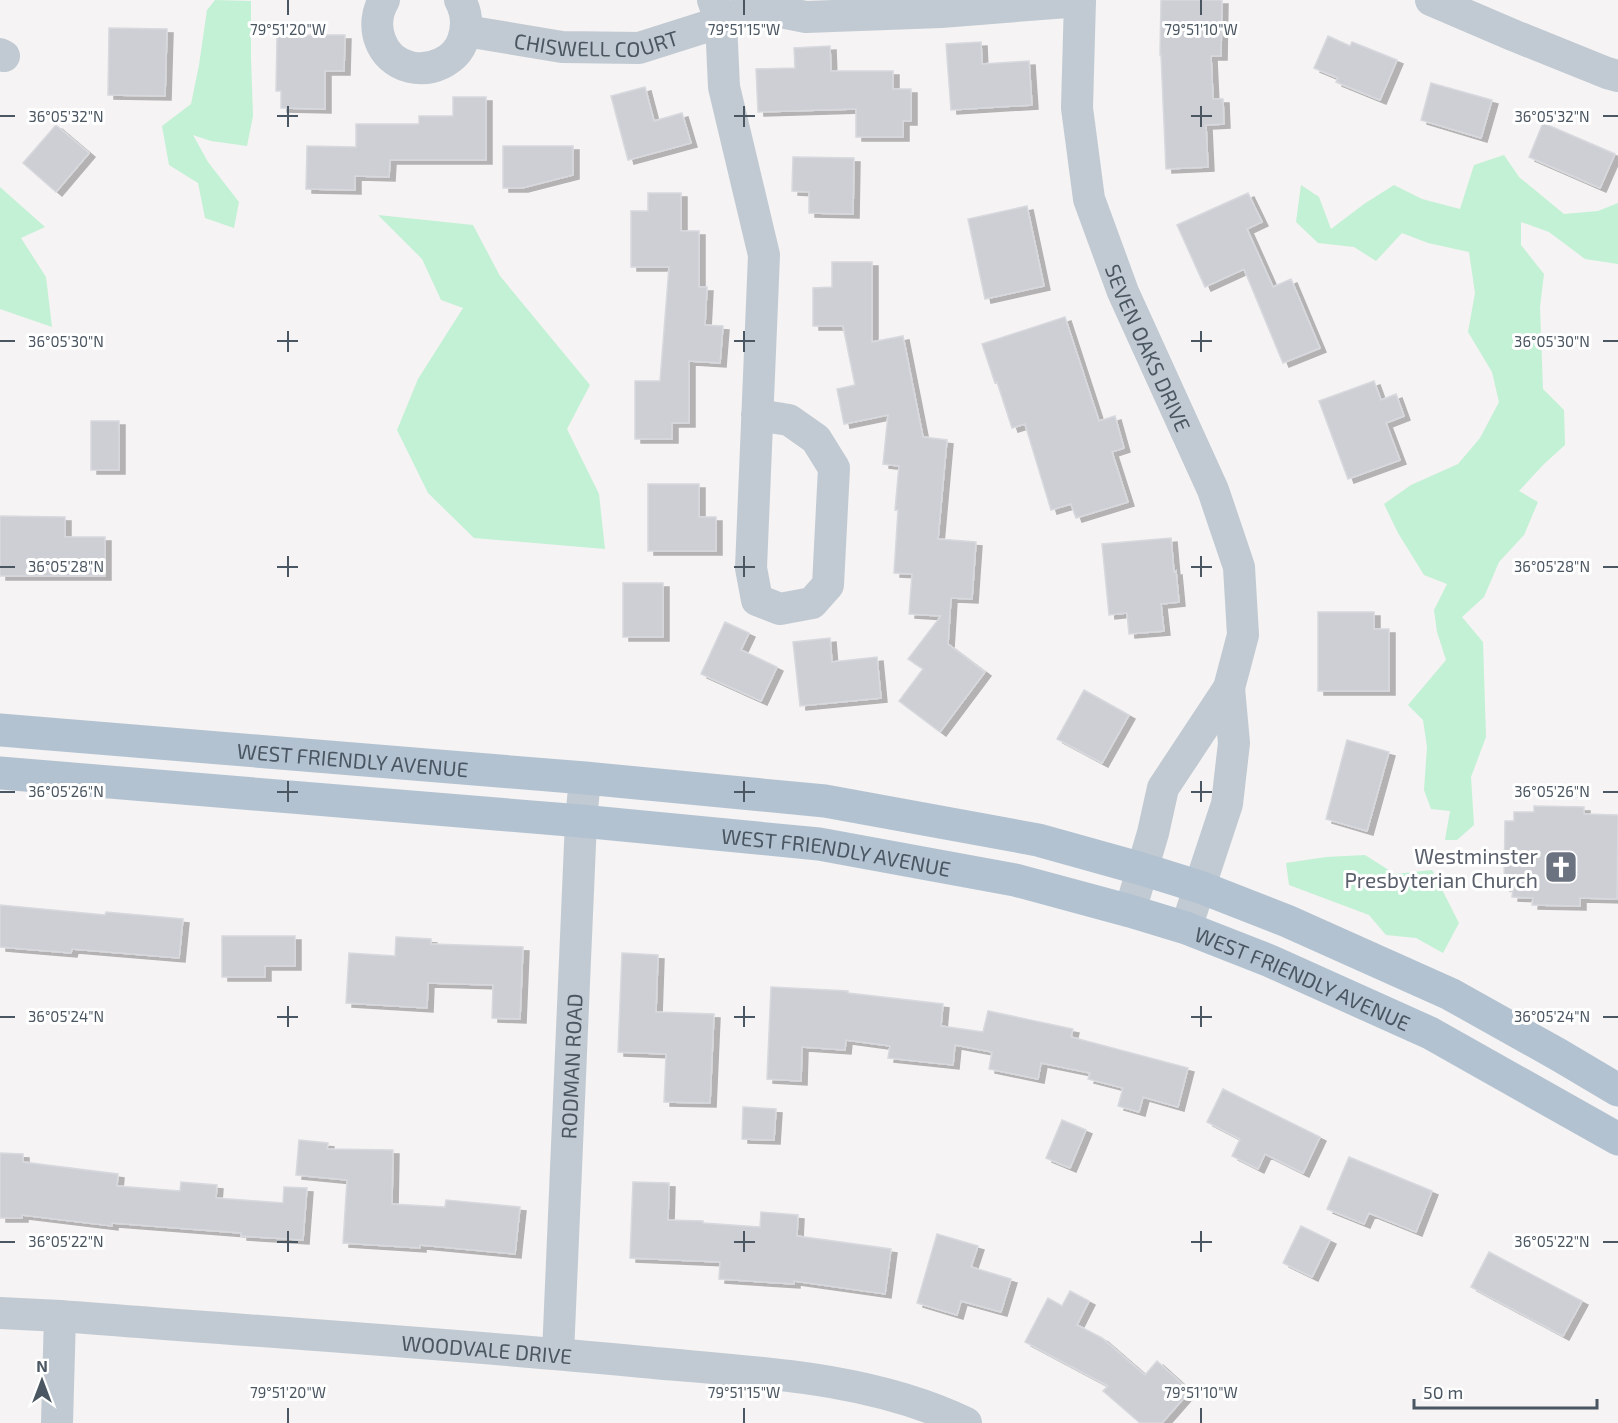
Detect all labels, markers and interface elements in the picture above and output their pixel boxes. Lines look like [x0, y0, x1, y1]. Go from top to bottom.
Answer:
text: 79°51'20"W [250, 20, 326, 38]
text: 79°51'15"W [708, 20, 780, 38]
text: 79°51'10"W [1164, 20, 1238, 38]
street label: CHISWELL COURT [513, 24, 681, 61]
text: 36°05'32"N [28, 107, 104, 125]
text: 36°05'32"N [1514, 107, 1590, 125]
street label: SEVEN OAKS DRIVE [1101, 260, 1197, 435]
text: 36°05'30"N [28, 332, 104, 350]
text: 36°05'30"N [1514, 332, 1590, 350]
text: 36°05'28"N [28, 557, 104, 575]
text: 36°05'28"N [1514, 557, 1590, 575]
street label: WEST FRIENDLY AVENUE [236, 737, 470, 781]
text: 36°05'26"N [28, 782, 104, 800]
text: 36°05'26"N [1514, 782, 1590, 800]
street label: WEST FRIENDLY AVENUE [720, 822, 953, 881]
place label: Westminster Presbyterian Church [1344, 843, 1539, 892]
church icon: Westminster Presbyterian Church [1543, 849, 1579, 885]
street label: WEST FRIENDLY AVENUE [1192, 920, 1415, 1035]
street label: RODMAN ROAD [555, 993, 586, 1140]
text: 36°05'24"N [28, 1007, 104, 1025]
text: 36°05'24"N [1514, 1007, 1590, 1025]
text: 36°05'22"N [28, 1232, 104, 1250]
text: 36°05'22"N [1514, 1232, 1590, 1250]
street label: WOODVALE DRIVE [400, 1329, 573, 1368]
north arrow [12, 1351, 72, 1411]
text: N [36, 1356, 48, 1375]
scale bar [1414, 1372, 1597, 1410]
text: 50 m [1423, 1381, 1463, 1403]
text: 79°51'20"W [250, 1383, 326, 1401]
text: 79°51'15"W [708, 1383, 780, 1401]
text: 79°51'10"W [1164, 1383, 1238, 1401]

